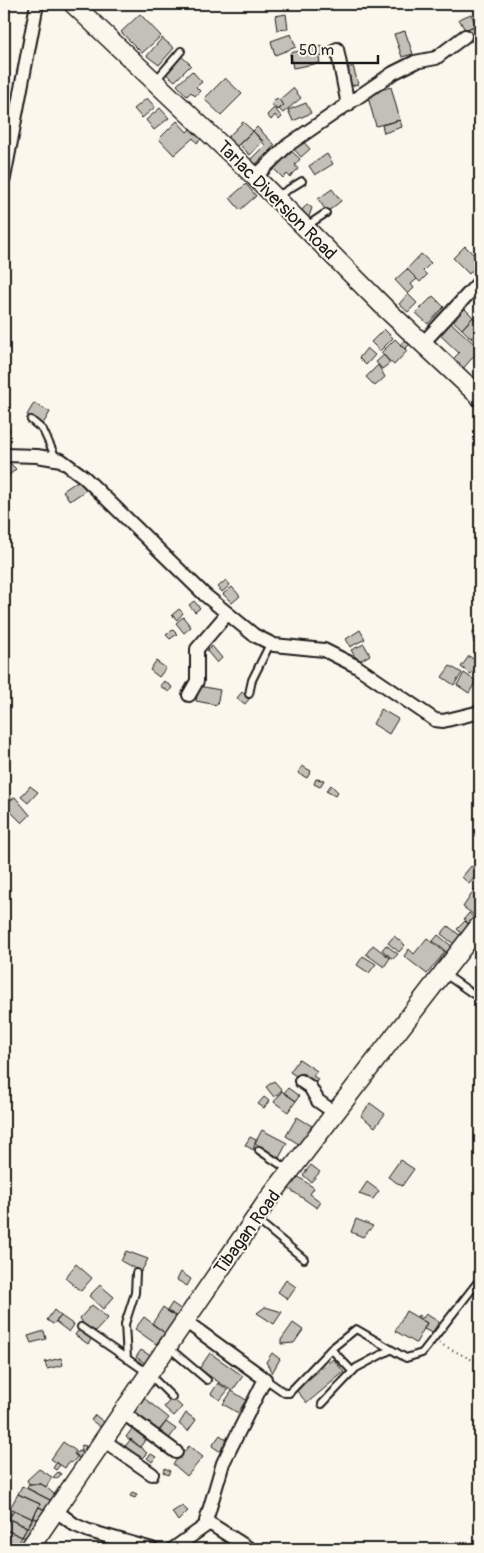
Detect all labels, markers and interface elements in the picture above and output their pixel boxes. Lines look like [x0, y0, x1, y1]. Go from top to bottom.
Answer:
scale bar [292, 32, 378, 64]
text: 50 m [299, 41, 334, 60]
street label: Tarlac Diversion Road [212, 136, 341, 265]
street label: Tibagan Road [209, 1186, 286, 1279]

